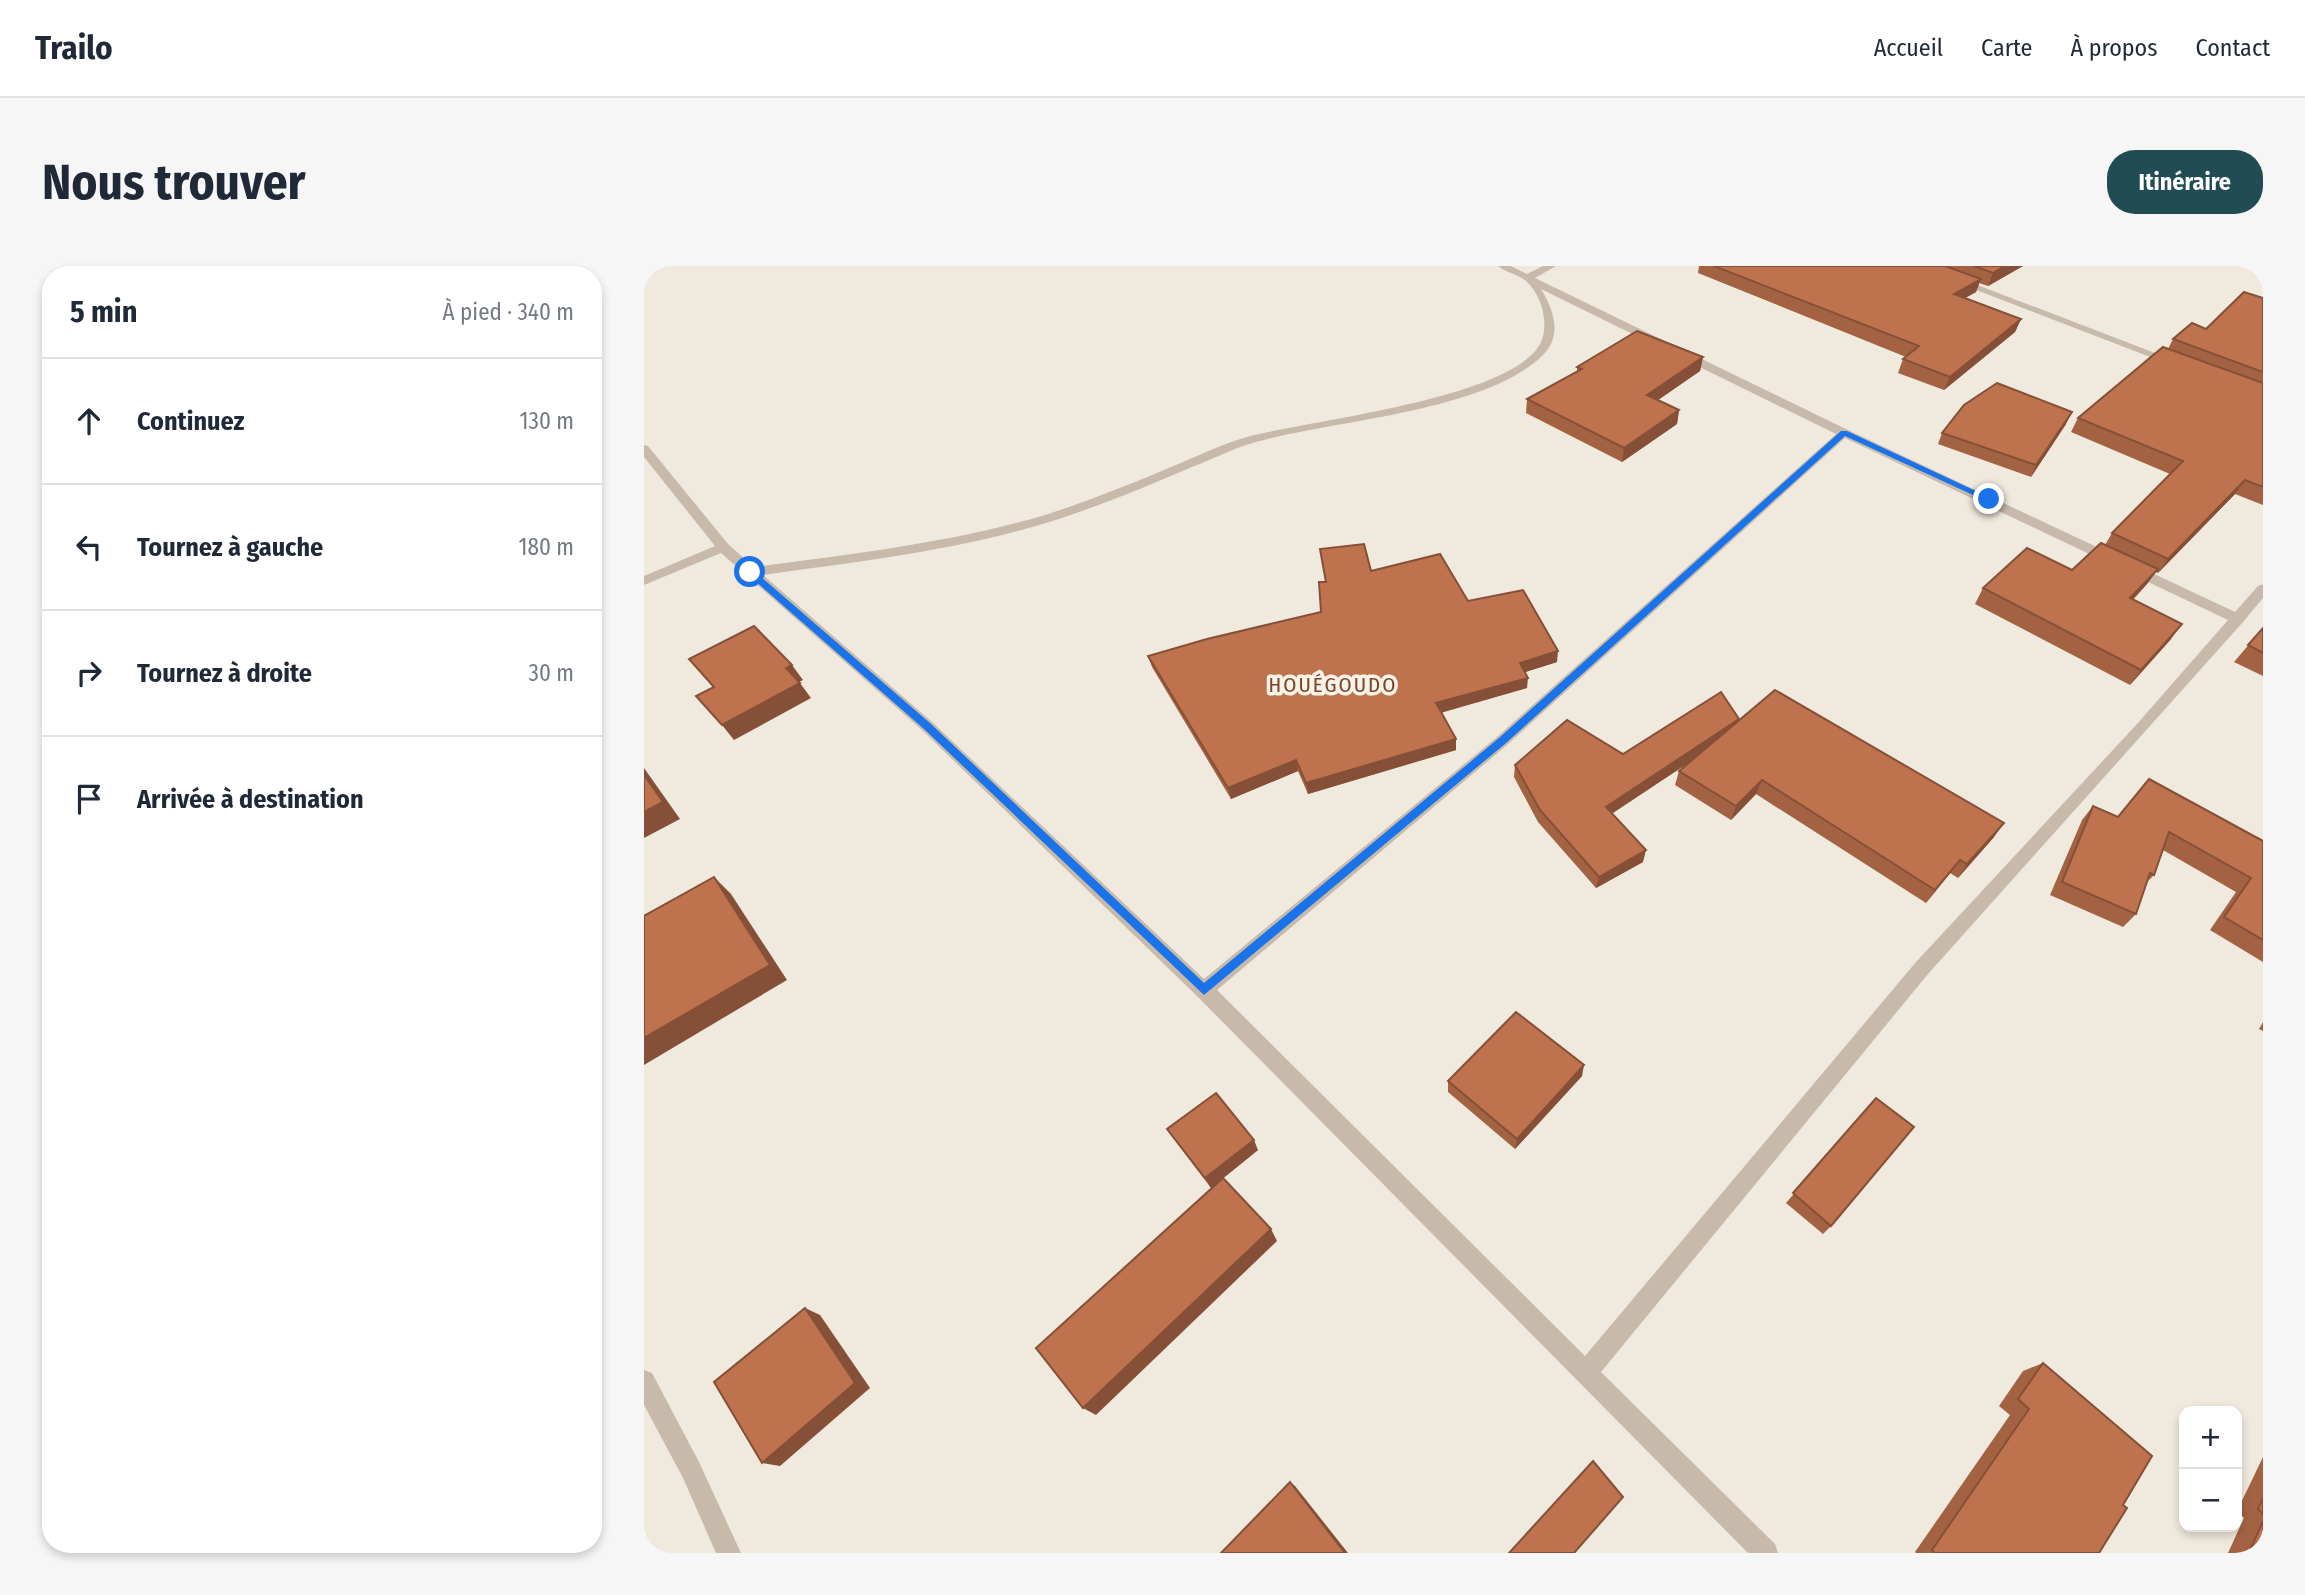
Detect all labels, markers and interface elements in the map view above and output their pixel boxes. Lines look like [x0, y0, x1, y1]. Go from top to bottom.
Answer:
text: Trailo [35, 28, 113, 68]
text: Accueil [1874, 34, 1943, 62]
text: Carte [1981, 34, 2032, 62]
text: À propos [2070, 34, 2157, 62]
text: Contact [2195, 34, 2270, 62]
button: Itinéraire [2107, 150, 2263, 214]
text: Nous trouver [42, 153, 305, 212]
text: 5 min [70, 294, 137, 330]
text: À pied · 340 m [443, 298, 574, 326]
icon: ahead [70, 402, 108, 440]
text: Continuez [137, 406, 244, 437]
text: 130 m [520, 407, 574, 435]
route end [1973, 483, 2004, 514]
icon: left [70, 528, 108, 566]
text: Tournez à gauche [137, 532, 323, 563]
text: 180 m [518, 533, 574, 561]
route start [734, 556, 765, 587]
icon: right [70, 654, 108, 692]
text: Tournez à droite [137, 658, 312, 689]
text: 30 m [529, 659, 574, 687]
district label: HOUÉGOUDO [1269, 672, 1397, 698]
icon: arrive [70, 780, 108, 818]
text: Arrivée à destination [137, 784, 364, 815]
map controls [2179, 1406, 2242, 1532]
button: + [2179, 1406, 2242, 1469]
button: − [2179, 1469, 2242, 1532]

